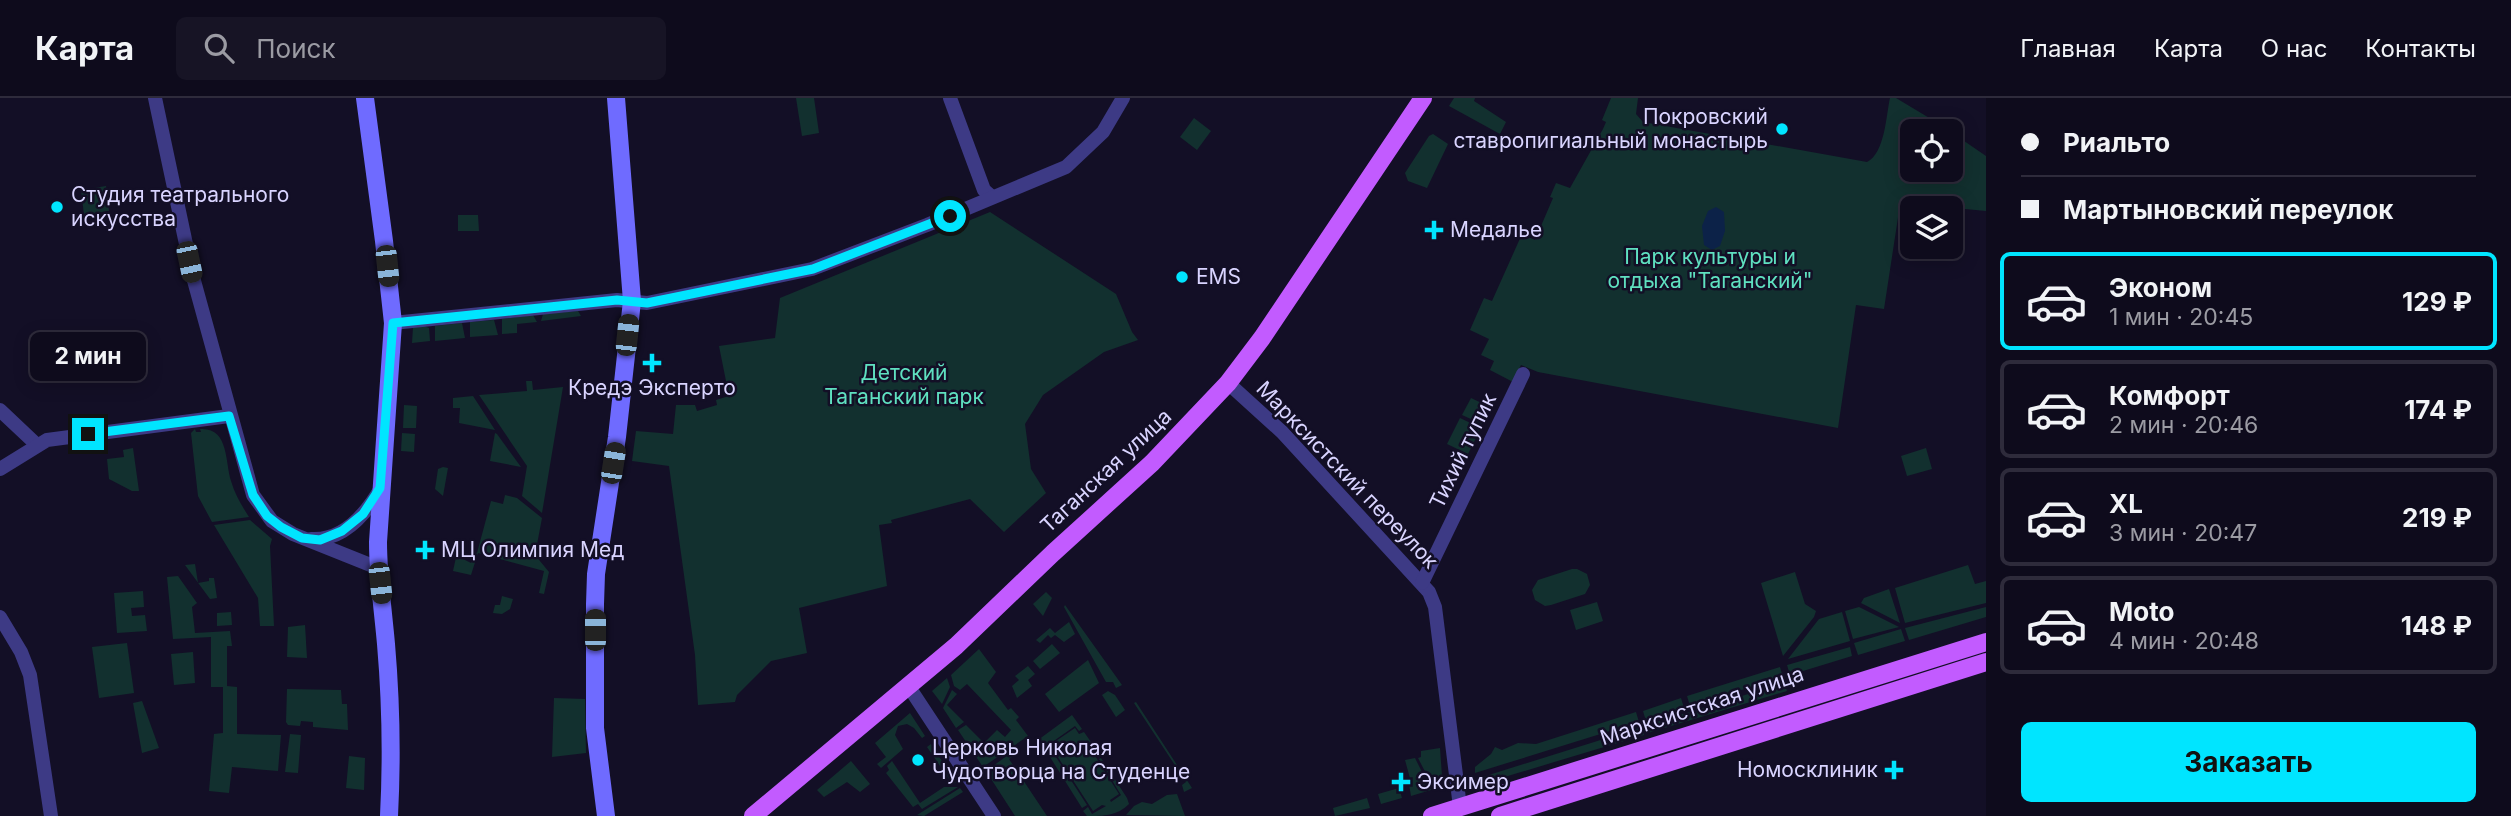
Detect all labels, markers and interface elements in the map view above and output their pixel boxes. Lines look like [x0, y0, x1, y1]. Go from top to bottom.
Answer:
search box [176, 17, 666, 80]
text: Карта [35, 28, 134, 68]
icon: search [200, 29, 238, 67]
text: Поиск [256, 33, 335, 64]
text: Главная [2020, 34, 2116, 63]
text: Карта [2154, 34, 2223, 63]
text: О нас [2261, 34, 2327, 63]
text: Контакты [2365, 34, 2476, 63]
place label: Покровский ставропигиальный монастырь [1454, 104, 1768, 153]
map controls [1900, 119, 1963, 259]
button: locate [1900, 119, 1963, 182]
marker: Покровский ставропигиальный монастырь [1774, 121, 1790, 137]
text: Риальто [2063, 127, 2170, 158]
place label: Студия театрального искусства [71, 182, 289, 231]
text: Мартыновский переулок [2063, 194, 2393, 225]
button: layers [1900, 196, 1963, 259]
marker: Студия театрального искусства [49, 199, 65, 215]
route start [934, 200, 966, 232]
place label: Медалье [1450, 217, 1542, 242]
marker: Медалье [1424, 220, 1444, 240]
car [175, 239, 204, 285]
car [375, 244, 400, 288]
park label: Парк культуры и отдыха "Таганский" [1607, 244, 1813, 293]
place label: EMS [1196, 264, 1241, 289]
marker: EMS [1174, 269, 1190, 285]
icon: car [2025, 270, 2088, 333]
text: Эконом [2109, 272, 2212, 303]
text: 129 ₽ [2402, 286, 2472, 317]
text: 1 мин · 20:45 [2109, 303, 2253, 331]
car [615, 313, 640, 357]
callout: 2 мин [30, 332, 146, 382]
text: 2 мин [54, 342, 122, 370]
marker: Кредэ Эксперто [642, 353, 662, 373]
park label: Детский Таганский парк [824, 360, 984, 409]
place label: Кредэ Эксперто [568, 375, 736, 400]
street label: Марксистский переулок [1251, 376, 1444, 574]
icon: car [2025, 378, 2088, 441]
text: Комфорт [2109, 380, 2230, 411]
street label: Тихий тупик [1424, 389, 1501, 512]
text: 174 ₽ [2404, 394, 2472, 425]
street label: Таганская улица [1035, 404, 1176, 538]
text: 2 мин · 20:46 [2109, 411, 2258, 439]
route end [72, 418, 104, 450]
car [600, 441, 627, 485]
icon: car [2025, 486, 2088, 549]
text: XL [2109, 488, 2143, 519]
text: 219 ₽ [2402, 502, 2472, 533]
text: 3 мин · 20:47 [2109, 519, 2257, 547]
place label: МЦ Олимпия Мед [441, 537, 624, 562]
marker: МЦ Олимпия Мед [415, 540, 435, 560]
car [368, 561, 393, 605]
icon: car [2025, 594, 2088, 657]
text: Moto [2109, 596, 2174, 627]
car [585, 609, 606, 651]
text: 148 ₽ [2401, 610, 2472, 641]
text: 4 мин · 20:48 [2109, 627, 2259, 655]
street label: Марксистская улица [1597, 661, 1807, 750]
button: Заказать [2021, 722, 2476, 802]
place label: Церковь Николая Чудотворца на Студенце [932, 735, 1190, 784]
marker: Церковь Николая Чудотворца на Студенце [910, 752, 926, 768]
place label: Номосклиник [1737, 757, 1879, 782]
marker: Номосклиник [1884, 760, 1904, 780]
place label: Эксимер [1417, 769, 1509, 794]
marker: Эксимер [1391, 772, 1411, 792]

